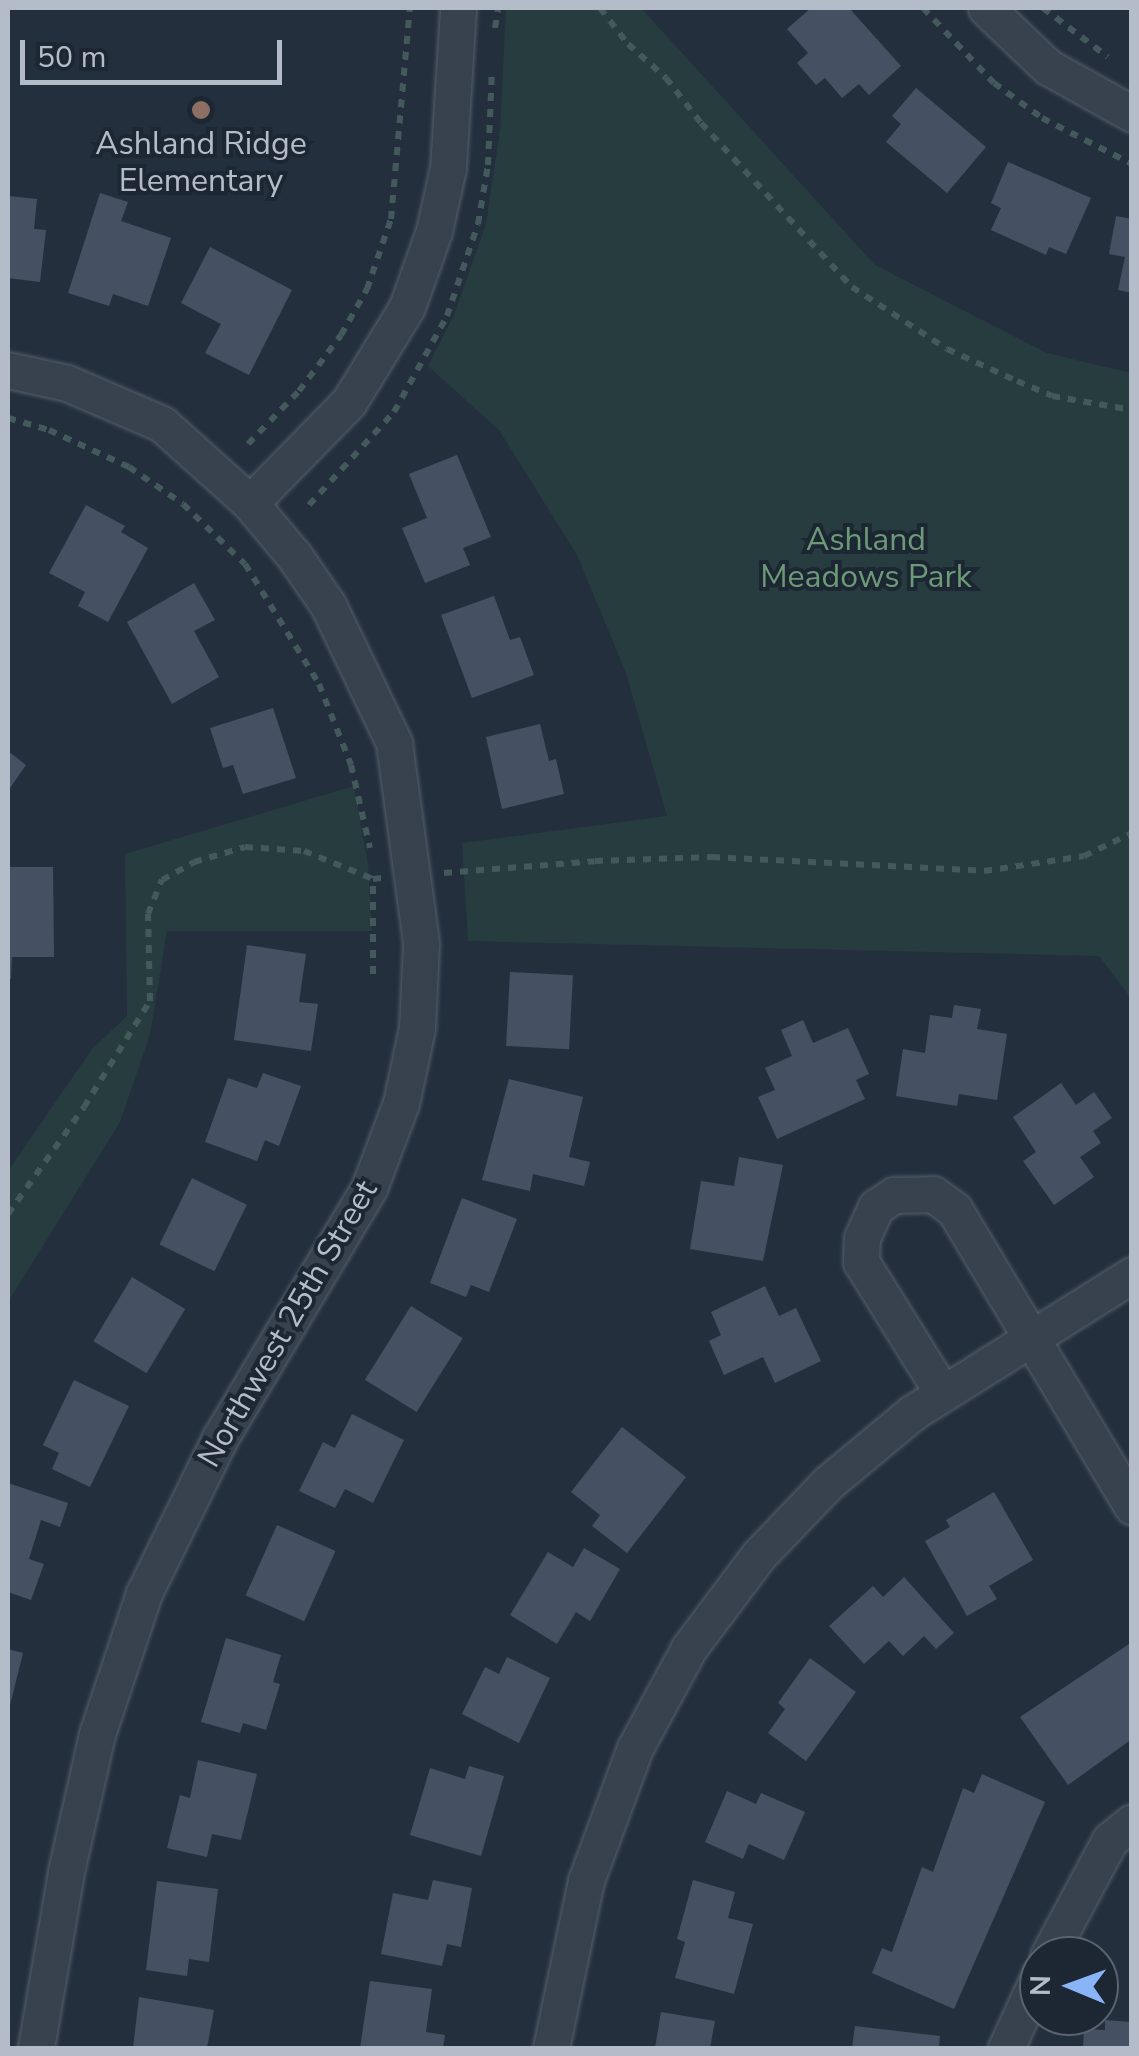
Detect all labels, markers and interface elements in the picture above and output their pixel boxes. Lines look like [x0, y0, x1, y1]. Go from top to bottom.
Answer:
scale bar [25, 20, 288, 82]
text: 50 m [37, 37, 106, 78]
marker: Ashland Ridge Elementary [190, 99, 212, 121]
place label: Ashland Ridge Elementary [95, 126, 307, 201]
park label: Ashland Meadows Park [760, 522, 972, 597]
street label: Northwest 25th Street [190, 1174, 386, 1474]
north arrow [1019, 1936, 1119, 2036]
text: N [1022, 1975, 1060, 1996]

